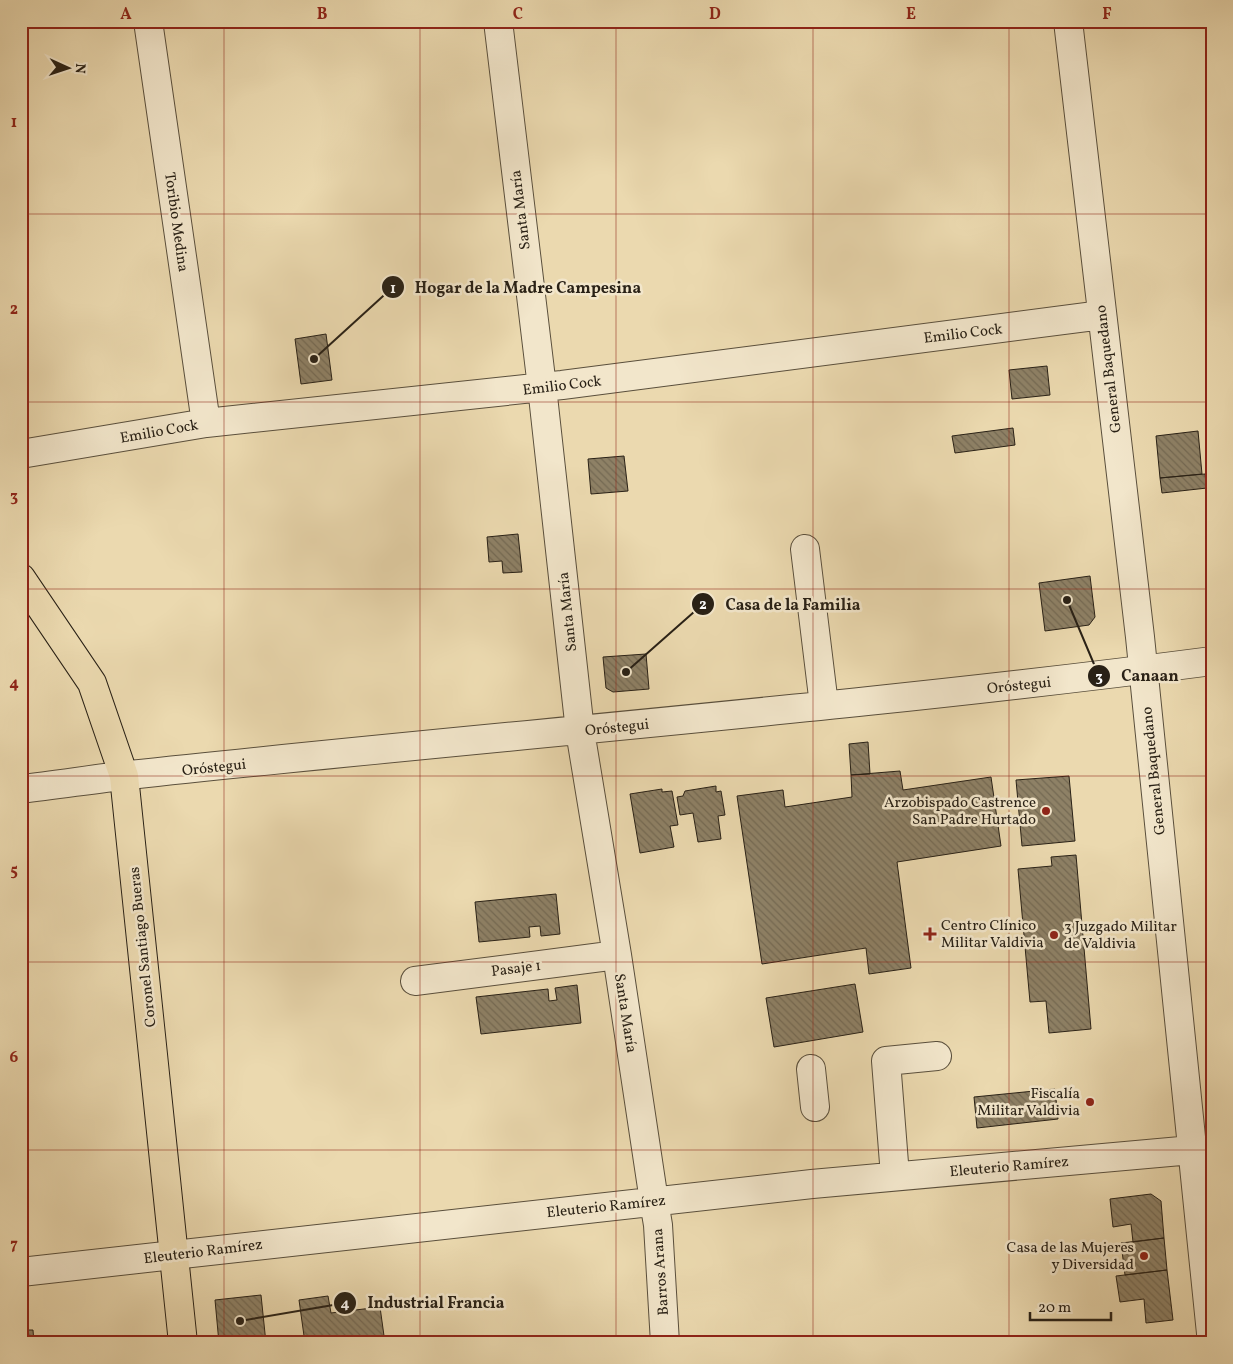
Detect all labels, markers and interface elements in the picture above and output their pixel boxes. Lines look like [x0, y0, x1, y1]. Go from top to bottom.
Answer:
text: A [120, 4, 132, 26]
text: B [317, 4, 328, 26]
text: C [513, 4, 523, 26]
text: D [709, 4, 721, 26]
text: E [906, 4, 916, 26]
text: F [1102, 4, 1112, 26]
north arrow [42, 42, 92, 92]
text: N [70, 63, 89, 74]
text: 1 [11, 112, 17, 134]
street label: Santa María [506, 169, 537, 251]
street label: Toribio Medina [158, 171, 193, 273]
callout: Hogar de la Madre Campesina [380, 272, 652, 303]
text: Hogar de la Madre Campesina [415, 278, 641, 300]
text: 1 [390, 279, 396, 300]
text: 2 [10, 299, 18, 321]
street label: General Baquedano [1091, 304, 1128, 434]
street label: Emilio Cock [923, 319, 1004, 350]
street label: Emilio Cock [522, 371, 603, 402]
street label: Emilio Cock [118, 415, 200, 450]
text: 3 [10, 486, 18, 508]
street label: Santa María [554, 571, 583, 653]
callout: Casa de la Familia [691, 588, 871, 619]
text: 2 [699, 595, 707, 616]
text: Casa de la Familia [725, 595, 861, 617]
callout: Canaan [1086, 660, 1189, 691]
text: Canaan [1121, 666, 1179, 688]
text: 3 [1095, 667, 1103, 688]
text: 4 [9, 673, 19, 695]
street label: Oróstegui [986, 673, 1052, 700]
street label: General Baquedano [1137, 706, 1172, 836]
street label: Oróstegui [584, 715, 650, 742]
street label: Oróstegui [181, 755, 247, 782]
place label: Arzobispado Castrence San Padre Hurtado [884, 793, 1036, 831]
marker: Arzobispado Castrence San Padre Hurtado [1040, 805, 1052, 817]
text: 5 [10, 860, 18, 882]
street label: Coronel Santiago Bueras [125, 866, 162, 1028]
place label: Centro Clínico Militar Valdivia [941, 916, 1044, 954]
place label: 3 Juzgado Militar de Valdivia [1064, 917, 1177, 955]
marker: Centro Clínico Militar Valdivia [923, 927, 937, 941]
marker: 3 Juzgado Militar de Valdivia [1048, 929, 1060, 941]
street label: Pasaje 1 [490, 956, 542, 983]
street label: Santa María [608, 972, 641, 1054]
text: 6 [10, 1047, 19, 1069]
place label: Fiscalía Militar Valdivia [977, 1084, 1080, 1122]
marker: Fiscalía Militar Valdivia [1084, 1096, 1096, 1108]
street label: Eleuterio Ramírez [949, 1152, 1070, 1183]
street label: Eleuterio Ramírez [546, 1191, 667, 1224]
street label: Barros Arana [648, 1228, 675, 1316]
text: 7 [10, 1234, 18, 1256]
street label: Eleuterio Ramírez [143, 1235, 264, 1270]
place label: Casa de las Mujeres y Diversidad [1007, 1238, 1134, 1276]
marker: Casa de las Mujeres y Diversidad [1138, 1250, 1150, 1262]
callout: Industrial Francia [332, 1287, 515, 1318]
scale bar [1030, 1289, 1112, 1321]
text: Industrial Francia [367, 1293, 505, 1315]
text: 4 [340, 1294, 350, 1315]
text: 20 m [1038, 1298, 1071, 1319]

